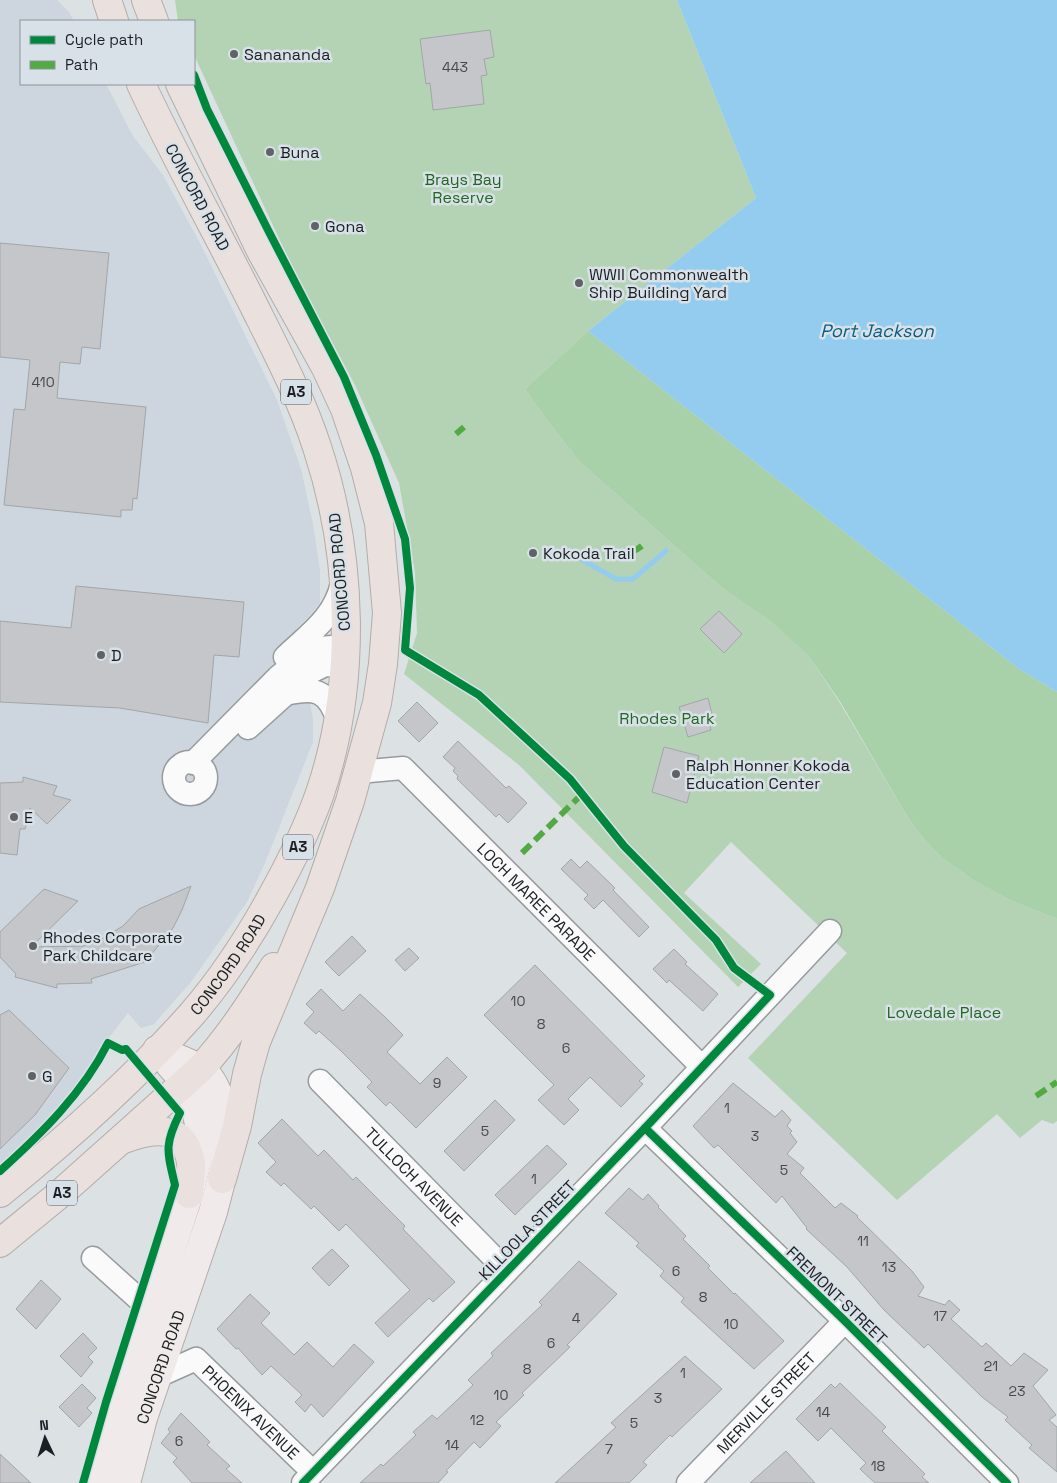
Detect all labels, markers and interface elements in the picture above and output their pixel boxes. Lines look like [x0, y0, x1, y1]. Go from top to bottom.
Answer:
legend [20, 20, 195, 85]
text: Cycle path [65, 30, 143, 49]
place label: Sanananda [244, 44, 330, 65]
marker: Sanananda [228, 48, 240, 60]
text: Path [65, 55, 98, 74]
house number: 443 [442, 58, 468, 76]
street label: CONCORD ROAD [160, 140, 235, 255]
place label: Buna [280, 142, 319, 163]
marker: Buna [264, 146, 276, 158]
park label: Brays Bay Reserve [424, 169, 502, 208]
place label: Gona [325, 216, 364, 237]
marker: Gona [309, 220, 321, 232]
place label: WWII Commonwealth Ship Building Yard [589, 264, 749, 303]
marker: WWII Commonwealth Ship Building Yard [573, 277, 585, 289]
water label: Port Jackson [820, 319, 935, 342]
house number: 410 [31, 373, 55, 391]
road number: A3 [281, 380, 311, 404]
street label: CONCORD ROAD [324, 512, 355, 632]
place label: Kokoda Trail [543, 543, 635, 564]
marker: Kokoda Trail [527, 547, 539, 559]
place label: D [111, 645, 122, 666]
marker: D [95, 649, 107, 661]
park label: Rhodes Park [619, 708, 715, 729]
place label: Ralph Honner Kokoda Education Center [686, 755, 850, 794]
marker: Ralph Honner Kokoda Education Center [670, 768, 682, 780]
place label: E [24, 807, 33, 828]
marker: E [8, 811, 20, 823]
road number: A3 [283, 834, 313, 860]
street label: LOCH MAREE PARADE [473, 838, 600, 965]
street label: CONCORD ROAD [185, 910, 271, 1020]
place label: Rhodes Corporate Park Childcare [43, 927, 183, 966]
marker: Rhodes Corporate Park Childcare [27, 940, 39, 952]
house number: 10 [511, 992, 525, 1010]
park label: Lovedale Place [887, 1002, 1001, 1023]
house number: 8 [537, 1015, 546, 1033]
house number: 6 [562, 1039, 570, 1057]
place label: G [42, 1066, 53, 1087]
marker: G [26, 1070, 38, 1082]
house number: 9 [433, 1074, 441, 1092]
house number: 1 [724, 1099, 730, 1117]
house number: 5 [481, 1122, 489, 1140]
street label: TULLOCH AVENUE [360, 1123, 467, 1231]
house number: 3 [751, 1127, 759, 1145]
house number: 5 [780, 1161, 788, 1179]
house number: 1 [531, 1170, 537, 1188]
street label: KILLOOLA STREET [474, 1176, 580, 1285]
road number: A3 [47, 1180, 77, 1206]
house number: 11 [857, 1232, 869, 1250]
street label: FREMONT STREET [782, 1242, 892, 1349]
house number: 13 [882, 1258, 896, 1276]
house number: 6 [672, 1262, 680, 1280]
house number: 8 [699, 1288, 708, 1306]
house number: 17 [933, 1307, 947, 1325]
street label: CONCORD ROAD [132, 1308, 190, 1426]
house number: 4 [572, 1309, 581, 1327]
house number: 10 [724, 1315, 738, 1333]
house number: 6 [547, 1334, 555, 1352]
street label: MERVILLE STREET [712, 1348, 820, 1458]
house number: 21 [984, 1357, 998, 1375]
house number: 8 [523, 1360, 532, 1378]
street label: PHOENIX AVENUE [198, 1361, 304, 1464]
house number: 1 [680, 1364, 686, 1382]
house number: 23 [1009, 1382, 1025, 1400]
house number: 10 [494, 1386, 508, 1404]
house number: 3 [654, 1389, 662, 1407]
house number: 14 [816, 1403, 831, 1421]
house number: 12 [470, 1411, 484, 1429]
north arrow [20, 1413, 70, 1463]
house number: 5 [630, 1414, 638, 1432]
text: N [39, 1416, 49, 1434]
house number: 6 [175, 1432, 183, 1450]
house number: 14 [445, 1436, 460, 1454]
house number: 7 [605, 1440, 613, 1458]
house number: 18 [871, 1457, 886, 1475]

